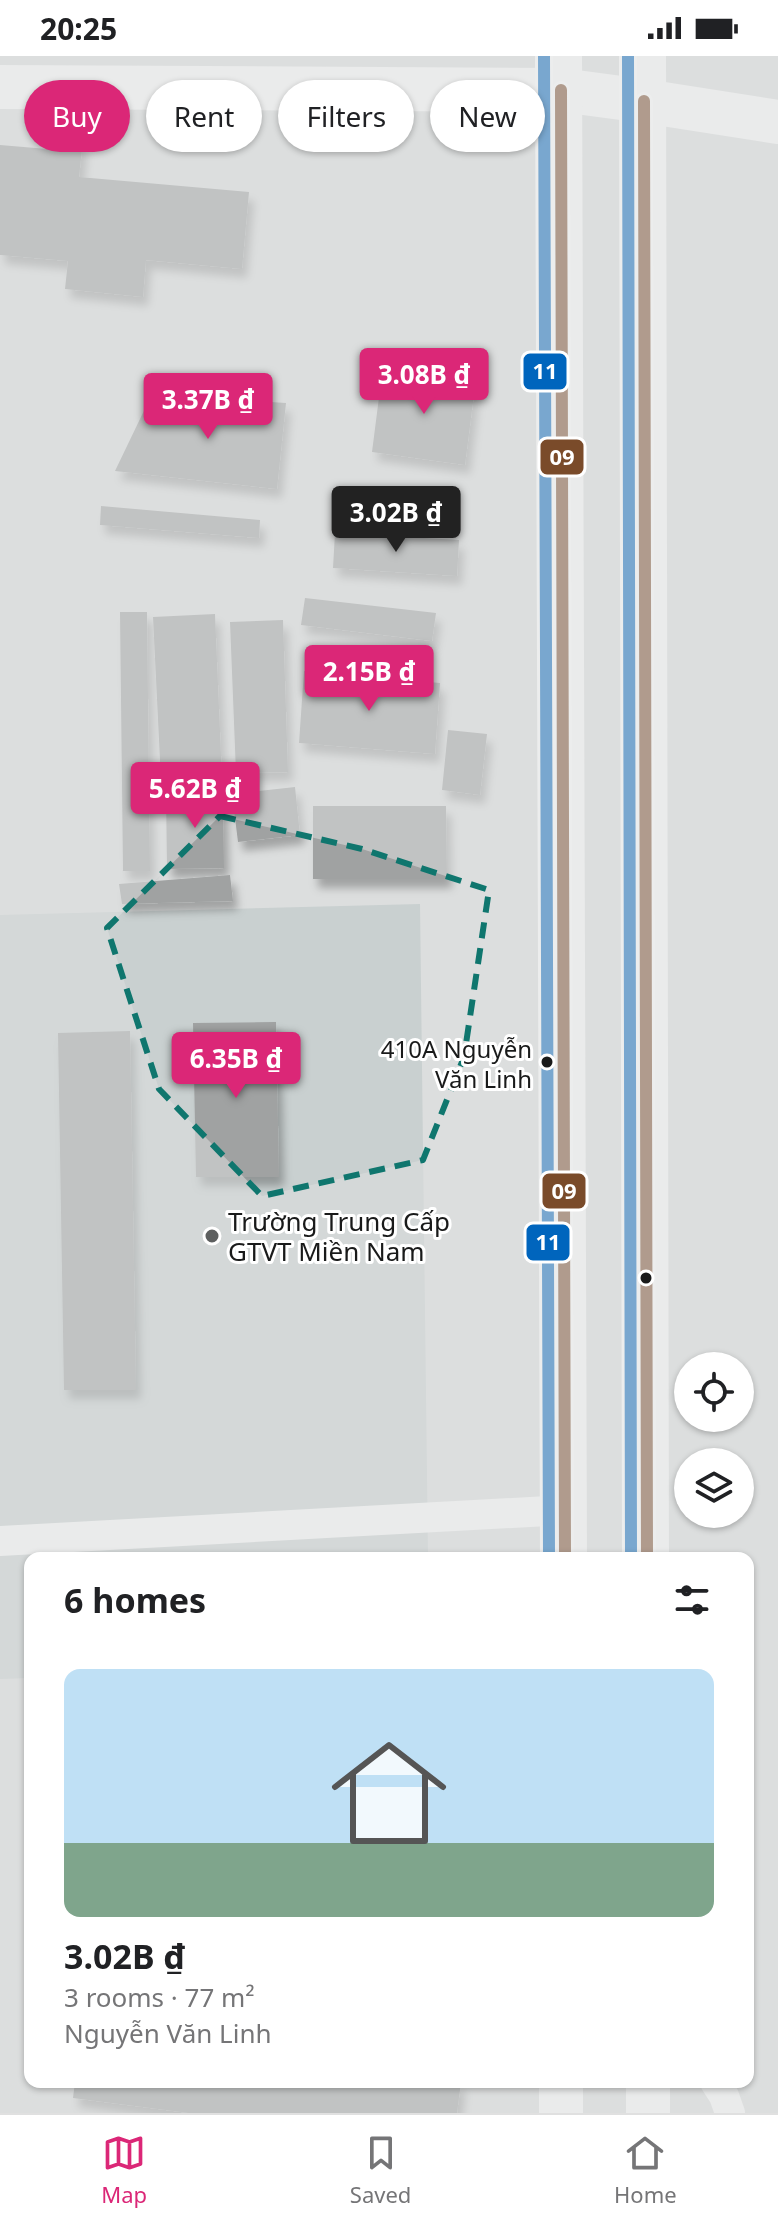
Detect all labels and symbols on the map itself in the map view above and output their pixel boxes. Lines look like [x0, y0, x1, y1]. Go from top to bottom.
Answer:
pin: 3.08B ₫ [350, 348, 498, 416]
line badge: 11 [522, 352, 568, 391]
text: 11 [532, 355, 558, 385]
pin: 3.37B ₫ [134, 373, 282, 441]
line badge: 09 [539, 438, 585, 476]
text: 09 [549, 441, 575, 471]
pin: 3.02B ₫ [322, 486, 470, 554]
pin: 2.15B ₫ [295, 645, 443, 713]
pin: 5.62B ₫ [121, 762, 269, 830]
pin: 6.35B ₫ [162, 1032, 310, 1100]
place label: 410A Nguyễn Văn Linh [381, 1032, 532, 1095]
marker: 410A Nguyễn Văn Linh [539, 1054, 555, 1070]
line badge: 09 [541, 1172, 587, 1210]
text: 09 [551, 1175, 577, 1205]
place label: Trường Trung Cấp GTVT Miền Nam [228, 1203, 450, 1269]
line badge: 11 [525, 1223, 571, 1262]
text: 11 [535, 1226, 561, 1256]
marker: Trường Trung Cấp GTVT Miền Nam [203, 1227, 221, 1245]
unlabelled marker [638, 1270, 654, 1286]

